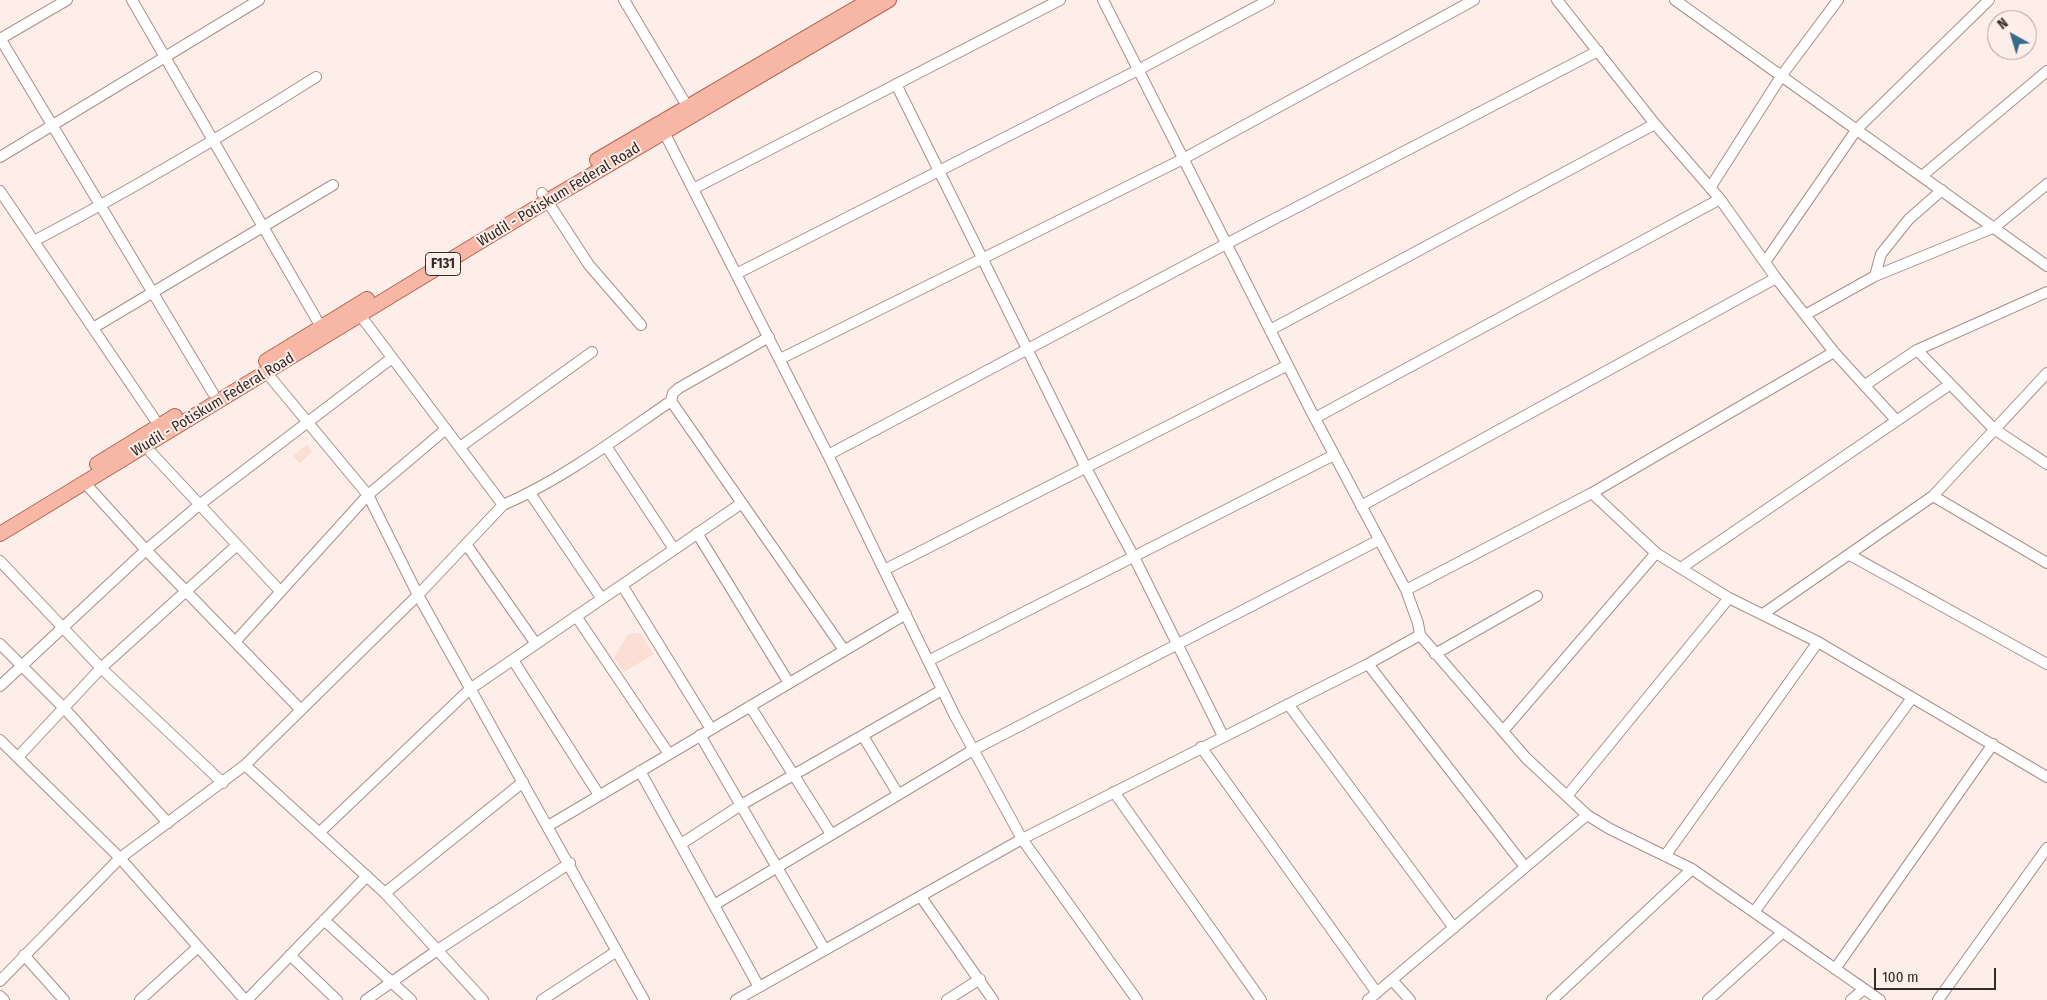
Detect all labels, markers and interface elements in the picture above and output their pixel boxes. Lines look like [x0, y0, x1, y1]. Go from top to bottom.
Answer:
north arrow [1987, 10, 2037, 60]
text: N [1994, 14, 2011, 33]
street label: Wudil - Potiskum Federal Road [474, 139, 644, 251]
road number: F131 [426, 252, 460, 276]
street label: Wudil - Potiskum Federal Road [128, 349, 298, 461]
scale bar [1877, 958, 2000, 990]
text: 100 m [1882, 968, 1919, 986]

